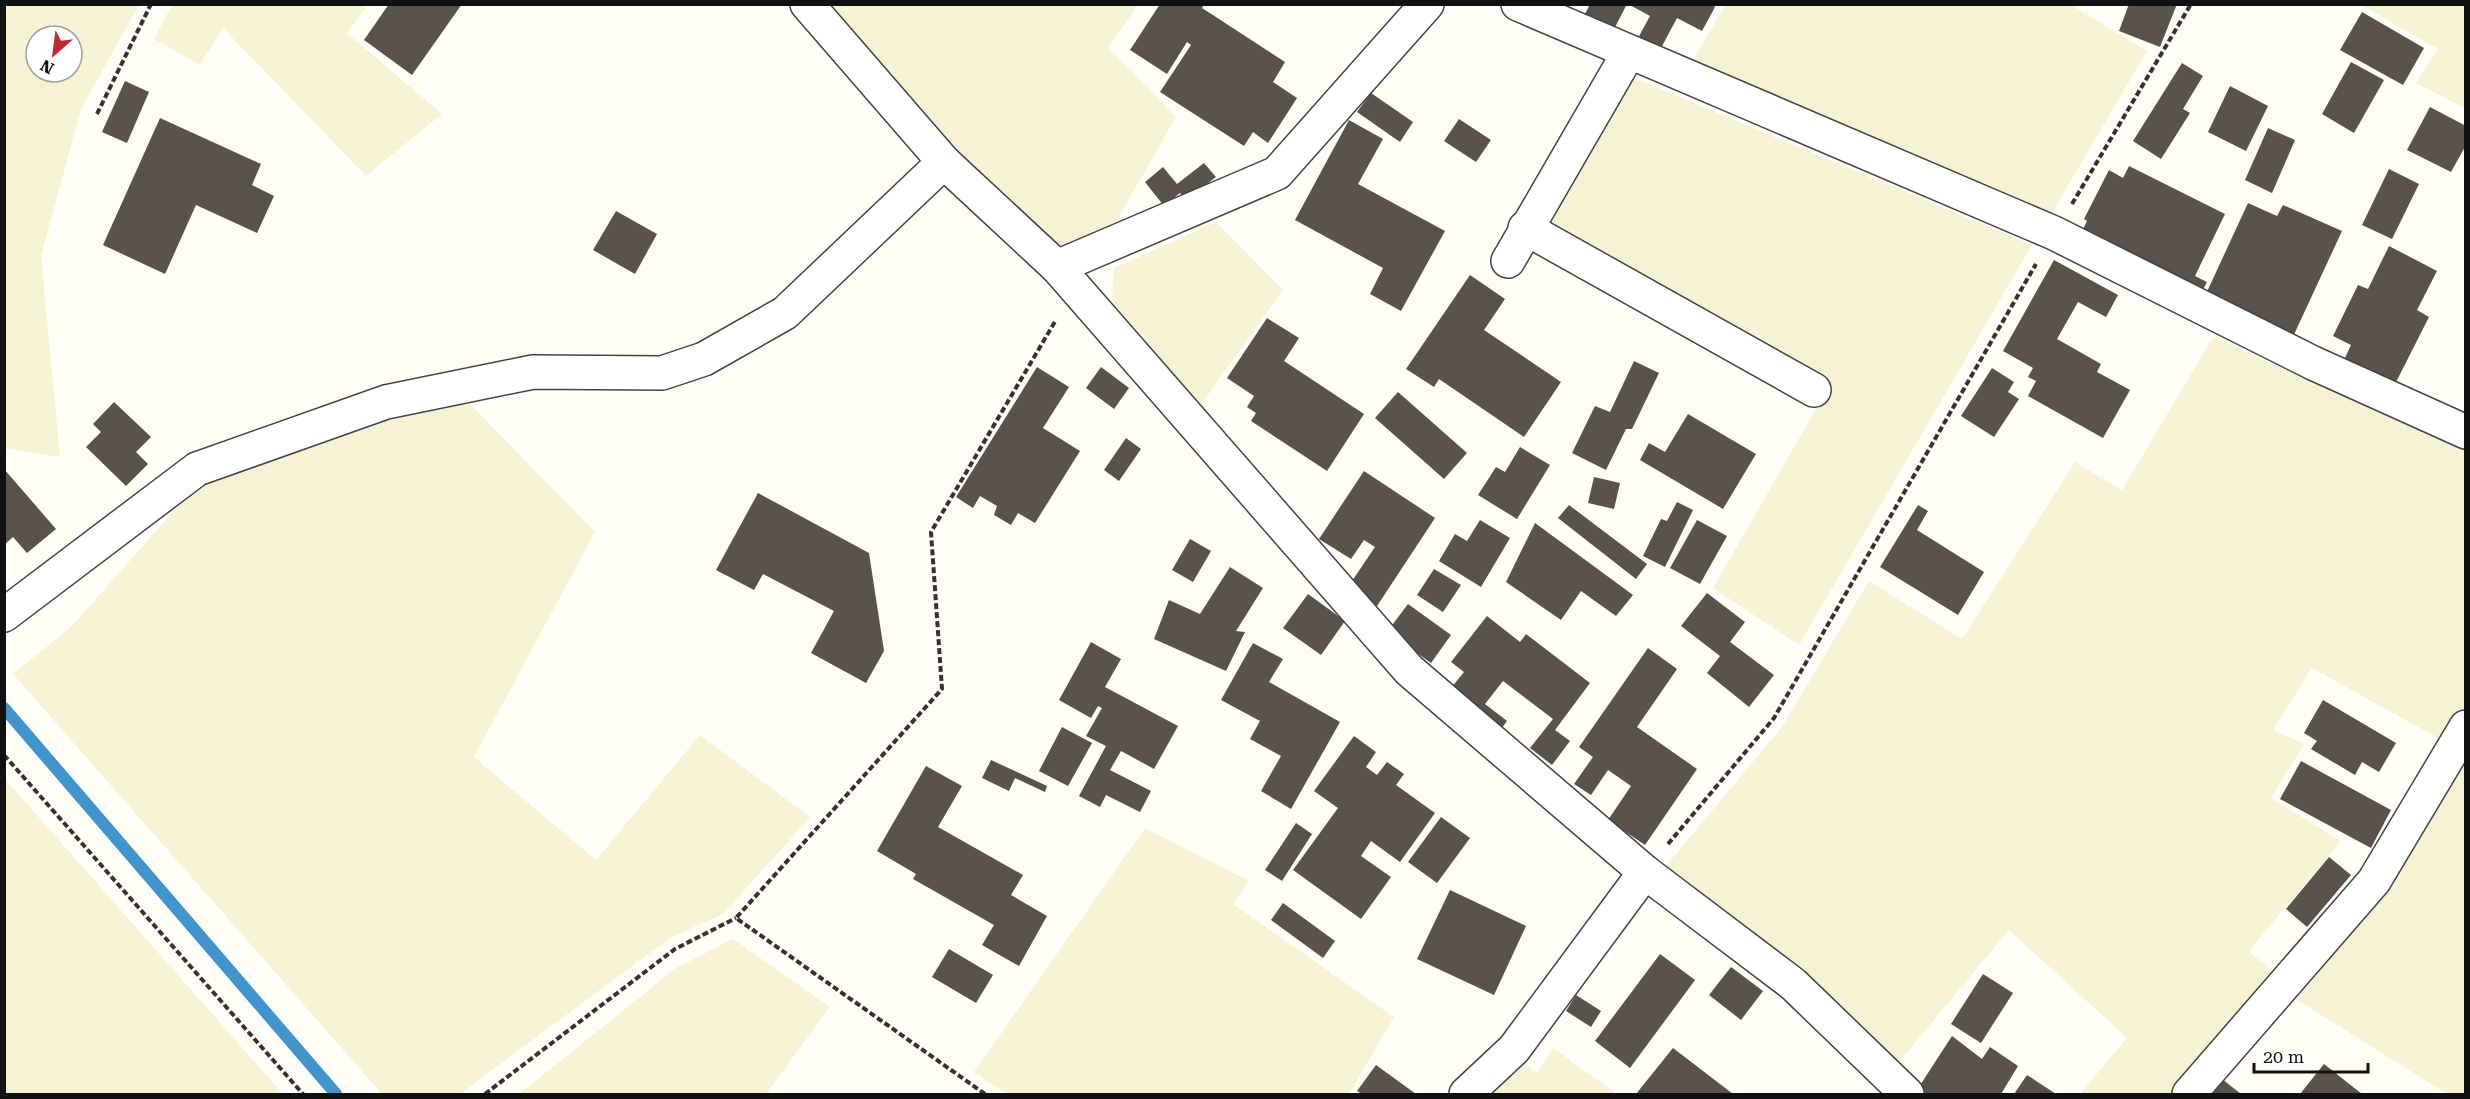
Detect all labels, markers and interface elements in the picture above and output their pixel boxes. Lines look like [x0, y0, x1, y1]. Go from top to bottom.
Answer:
north arrow [24, 24, 84, 84]
text: N [37, 56, 57, 78]
scale bar [2254, 1036, 2368, 1074]
text: 20 m [2263, 1046, 2304, 1067]

